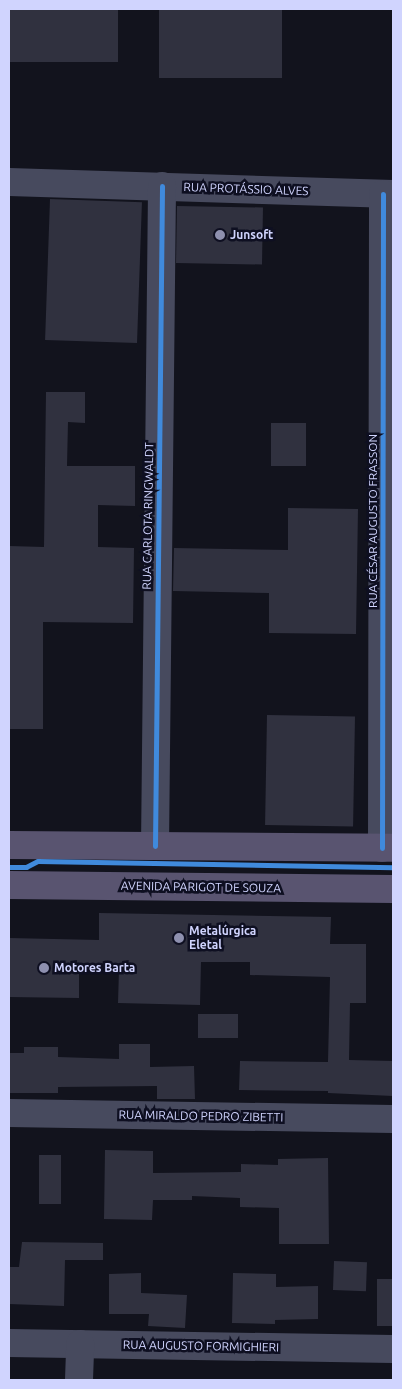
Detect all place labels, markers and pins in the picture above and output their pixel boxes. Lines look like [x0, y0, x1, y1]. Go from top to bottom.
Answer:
place label: Junsoft [230, 228, 273, 242]
marker: Junsoft [214, 229, 226, 241]
place label: Metalúrgica Eletal [189, 924, 256, 952]
marker: Metalúrgica Eletal [173, 932, 185, 944]
place label: Motores Barta [54, 961, 135, 975]
marker: Motores Barta [38, 962, 50, 974]

